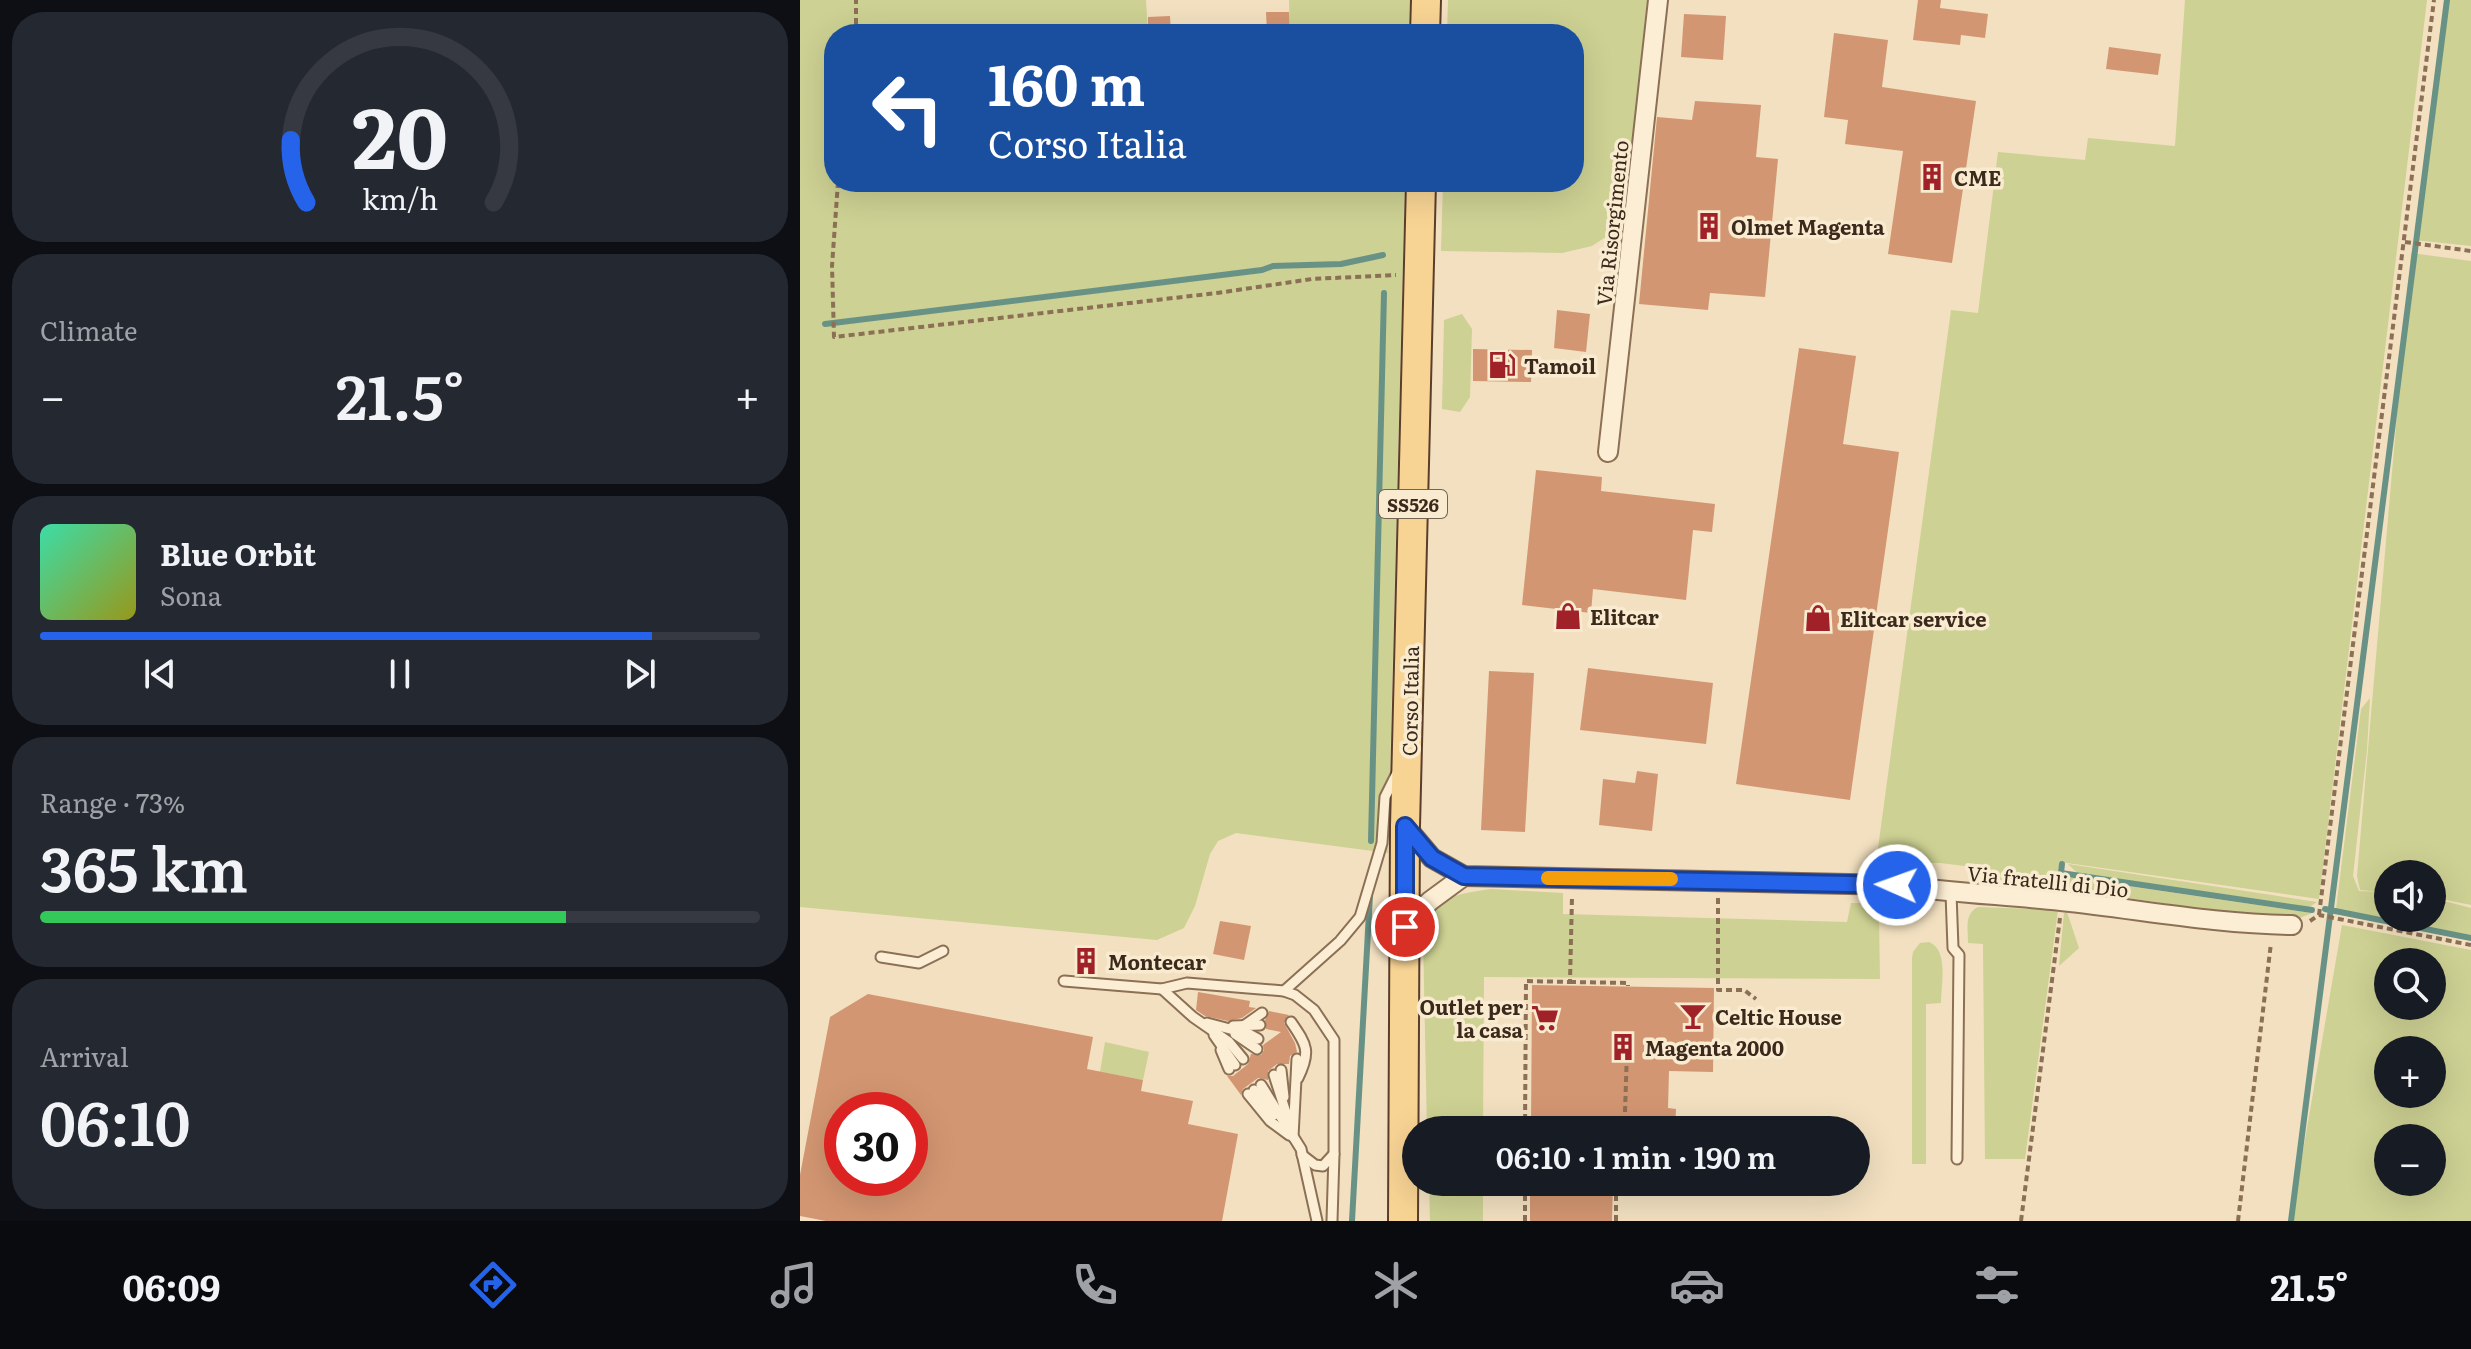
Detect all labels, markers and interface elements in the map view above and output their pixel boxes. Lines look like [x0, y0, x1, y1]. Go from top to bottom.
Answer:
text: 160 m [988, 40, 1145, 123]
icon: left [856, 56, 960, 160]
text: 20 [352, 70, 448, 194]
text: Corso Italia [988, 116, 1187, 169]
street label: Via Risorgimento [1587, 139, 1635, 307]
building icon: CME [1917, 162, 1947, 192]
place label: CME [1954, 162, 2001, 192]
text: km/h [362, 176, 438, 219]
building icon: Olmet Magenta [1694, 211, 1724, 241]
place label: Olmet Magenta [1731, 211, 1885, 241]
text: Climate [40, 310, 138, 349]
text: 21.5° [336, 349, 464, 438]
fuel station icon: Tamoil [1487, 350, 1517, 380]
place label: Tamoil [1524, 350, 1596, 380]
text: − [40, 361, 66, 427]
text: + [734, 361, 760, 427]
road number: SS526 [1379, 490, 1447, 518]
text: Blue Orbit [160, 531, 316, 575]
text: Sona [160, 575, 222, 614]
shop icon: Elitcar [1553, 601, 1583, 631]
place label: Elitcar [1590, 601, 1659, 631]
shop icon: Elitcar service [1803, 603, 1833, 633]
place label: Elitcar service [1840, 603, 1987, 633]
street label: Corso Italia [1393, 645, 1425, 756]
icon: previous [138, 652, 182, 696]
icon: pause [378, 652, 422, 696]
icon: next [618, 652, 662, 696]
text: Range · 73% [40, 782, 185, 821]
text: 365 km [40, 821, 248, 910]
position arrow [1855, 843, 1939, 927]
street label: Via fratelli di Dio [1966, 857, 2130, 903]
map controls [2374, 860, 2446, 1196]
button: sound [2374, 860, 2446, 932]
pin [1371, 893, 1439, 961]
icon: arrive [1383, 905, 1427, 949]
building icon: Montecar [1071, 946, 1101, 976]
place label: Montecar [1108, 946, 1206, 976]
button: search [2374, 948, 2446, 1020]
place label: Outlet per la casa [1419, 991, 1523, 1044]
bar icon: Celtic House [1678, 1001, 1708, 1031]
place label: Celtic House [1715, 1001, 1842, 1031]
supermarket icon: Outlet per la casa [1530, 1003, 1560, 1033]
building icon: Magenta 2000 [1608, 1032, 1638, 1062]
place label: Magenta 2000 [1645, 1032, 1784, 1062]
text: Arrival [40, 1036, 129, 1075]
button: + [2374, 1036, 2446, 1108]
text: 06:10 [40, 1075, 190, 1164]
speed limit sign: 30 [824, 1092, 928, 1196]
button: − [2374, 1124, 2446, 1196]
text: 06:10 · 1 min · 190 m [1496, 1134, 1776, 1178]
icon: directions [465, 1257, 521, 1313]
icon: music [766, 1257, 822, 1313]
icon: phone [1067, 1257, 1123, 1313]
icon: climate [1368, 1257, 1424, 1313]
icon: car [1669, 1257, 1725, 1313]
icon: filters [1969, 1257, 2025, 1313]
text: 06:09 [122, 1259, 220, 1312]
text: 21.5° [2270, 1259, 2349, 1312]

